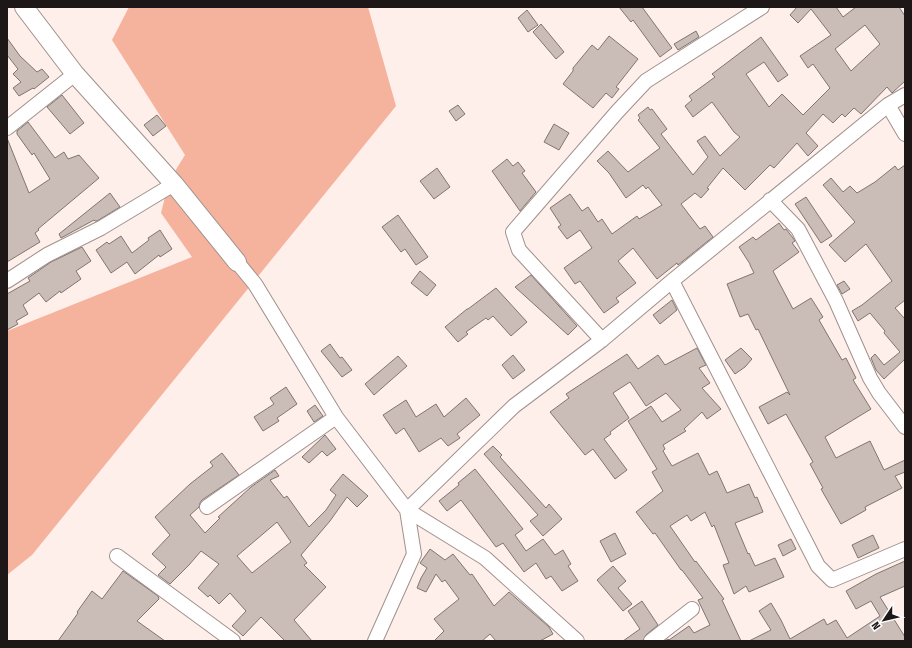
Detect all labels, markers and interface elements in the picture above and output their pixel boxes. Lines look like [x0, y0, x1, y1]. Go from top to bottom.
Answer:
north arrow [864, 600, 904, 640]
text: N [869, 619, 883, 632]

